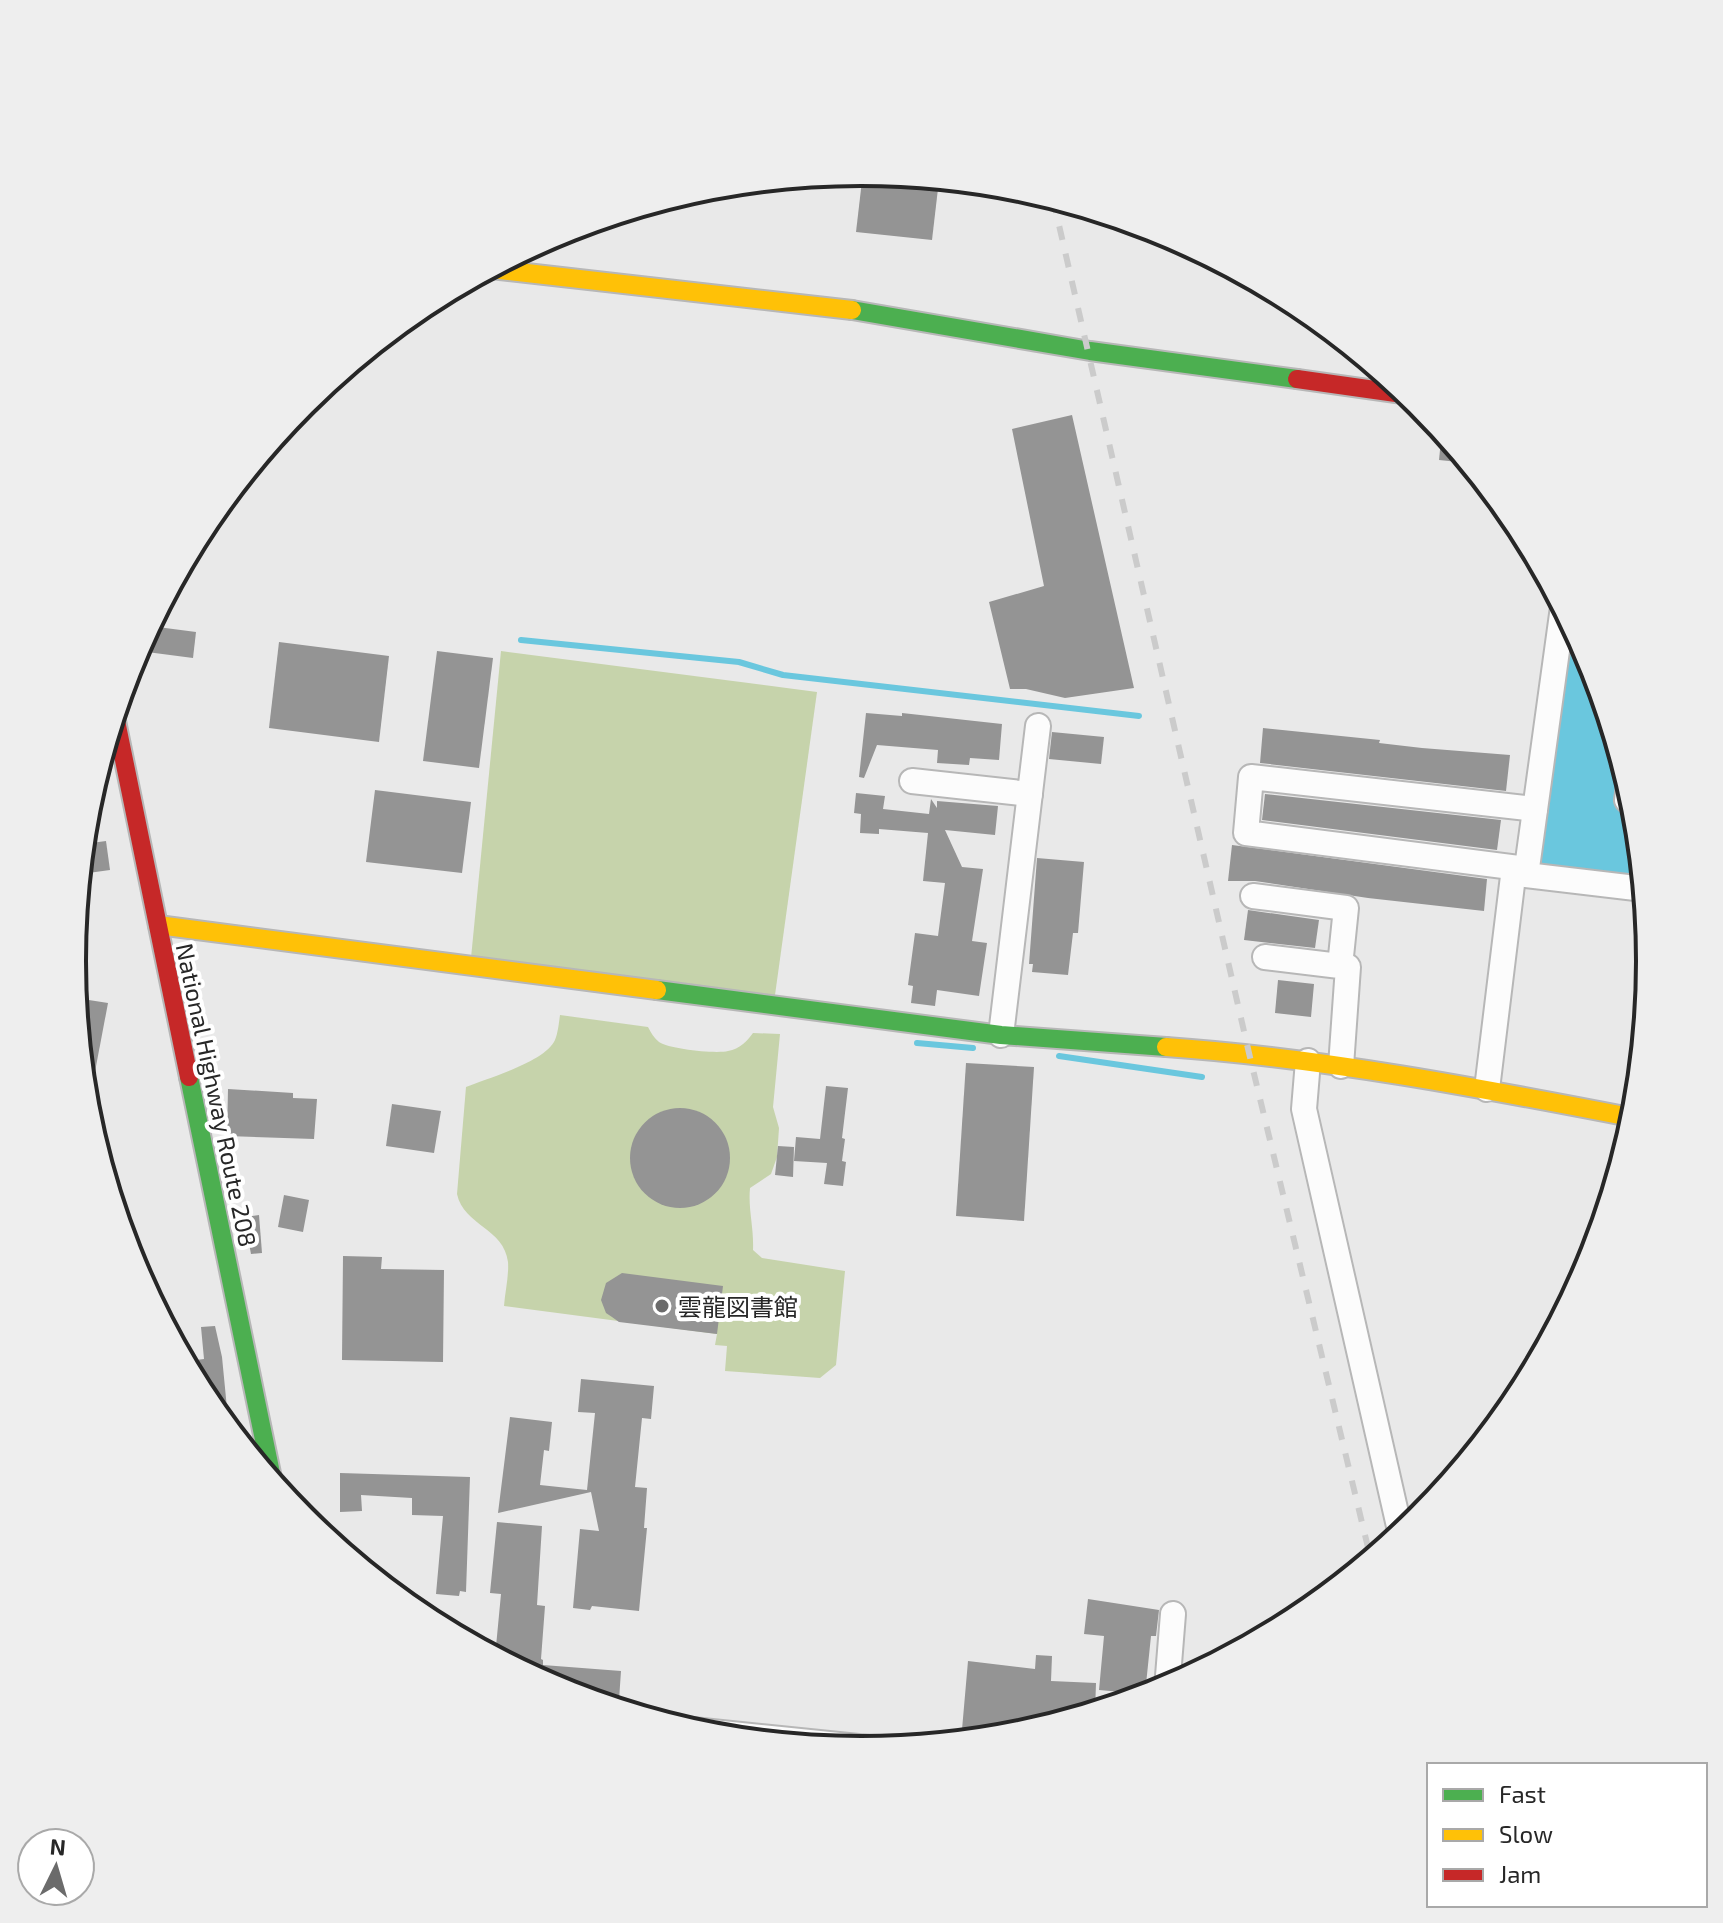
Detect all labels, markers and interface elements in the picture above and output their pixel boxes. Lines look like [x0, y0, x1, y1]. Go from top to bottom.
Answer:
street label: National Highway Route 208 [171, 941, 263, 1249]
place label: 雲龍図書館 [678, 1292, 798, 1321]
marker: 雲龍図書館 [653, 1297, 671, 1315]
legend [1427, 1763, 1707, 1907]
text: Fast [1499, 1779, 1546, 1808]
text: Slow [1499, 1819, 1553, 1848]
north arrow [16, 1827, 96, 1907]
text: N [49, 1832, 67, 1860]
text: Jam [1499, 1859, 1541, 1888]

